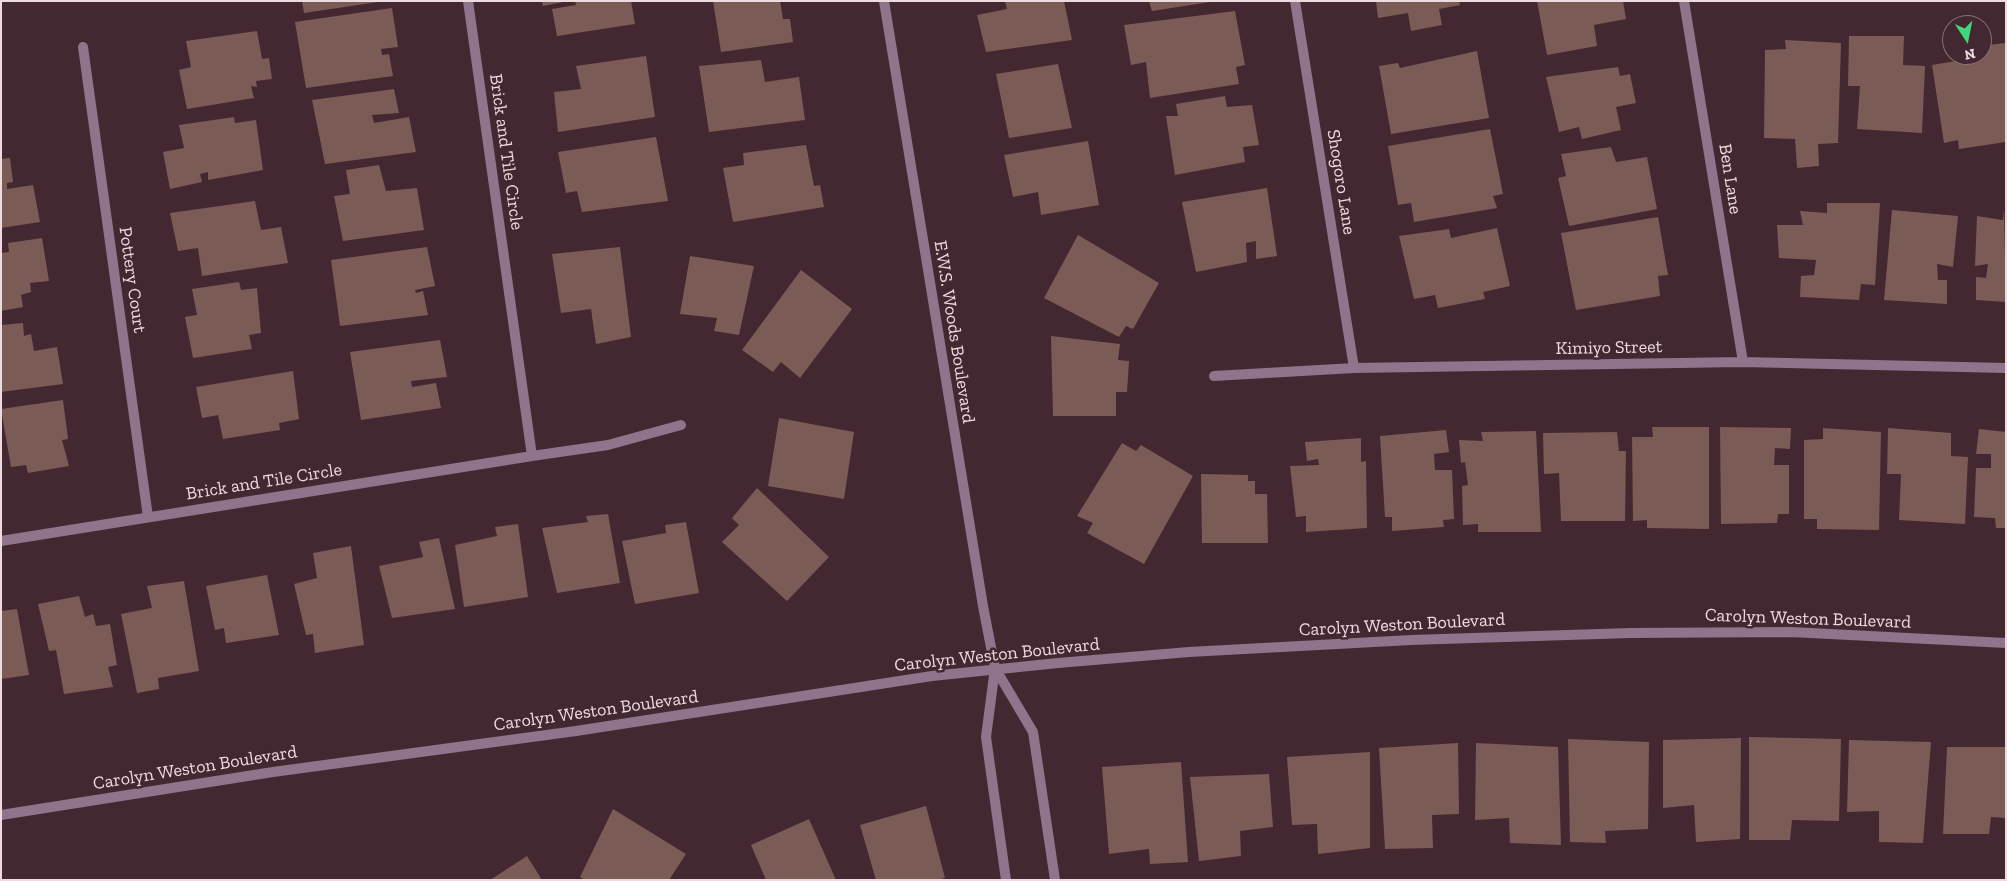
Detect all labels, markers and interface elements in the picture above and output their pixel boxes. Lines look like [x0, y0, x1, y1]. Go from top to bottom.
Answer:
north arrow [1942, 15, 1992, 65]
text: N [1963, 45, 1977, 64]
street label: Brick and Tile Circle [484, 72, 528, 232]
street label: Shogoro Lane [1322, 128, 1360, 236]
street label: Ben Lane [1714, 142, 1746, 216]
street label: Pottery Court [114, 226, 150, 334]
street label: E.W.S. Woods Boulevard [929, 239, 979, 425]
street label: Kimiyo Street [1555, 336, 1663, 360]
street label: Brick and Tile Circle [185, 459, 343, 505]
street label: Carolyn Weston Boulevard [1705, 605, 1911, 633]
street label: Carolyn Weston Boulevard [1298, 609, 1506, 641]
street label: Carolyn Weston Boulevard [893, 633, 1101, 677]
street label: Carolyn Weston Boulevard [492, 686, 700, 736]
street label: Carolyn Weston Boulevard [91, 741, 299, 795]

